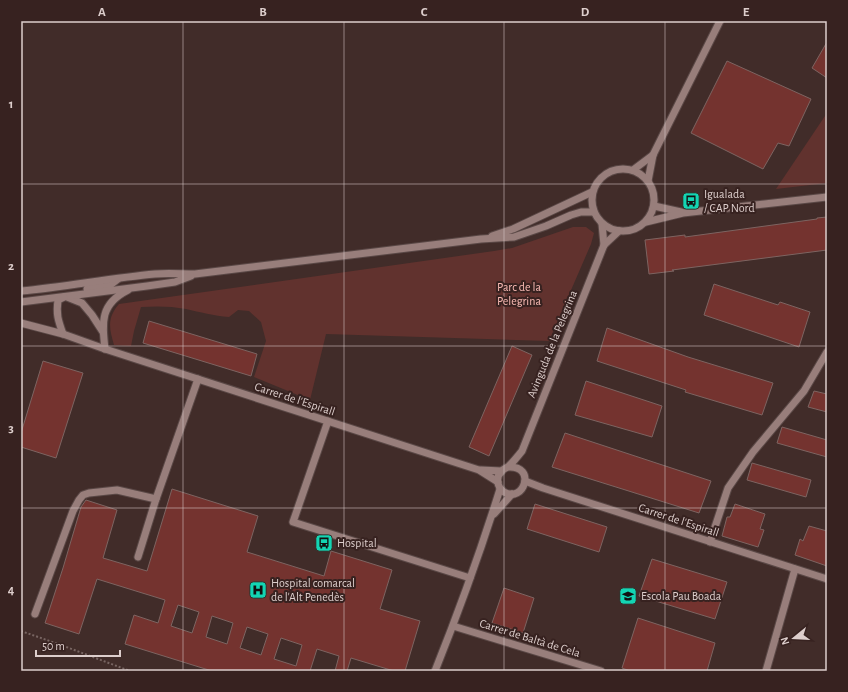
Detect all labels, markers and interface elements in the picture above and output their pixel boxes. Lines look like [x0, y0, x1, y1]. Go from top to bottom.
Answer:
text: A [98, 6, 106, 19]
text: B [259, 6, 267, 19]
text: C [421, 6, 428, 19]
text: D [581, 6, 590, 19]
text: E [743, 6, 750, 19]
text: 1 [9, 98, 13, 111]
place label: Igualada / CAP Nord [704, 188, 755, 214]
bus stop icon: Igualada / CAP Nord [681, 191, 701, 211]
text: 2 [8, 260, 14, 273]
park label: Parc de la Pelegrina [497, 281, 541, 307]
street label: Avinguda de la Pelegrina [525, 288, 579, 399]
street label: Carrer de l'Espirall [253, 380, 337, 418]
text: 3 [8, 422, 14, 435]
street label: Carrer de l'Espirall [637, 501, 721, 539]
bus stop icon: Hospital [314, 533, 334, 553]
place label: Hospital [337, 537, 377, 549]
place label: Hospital comarcal de l'Alt Penedès [271, 577, 355, 603]
hospital icon: Hospital comarcal de l'Alt Penedès [248, 580, 268, 600]
text: 4 [8, 584, 15, 597]
school or university icon: Escola Pau Boada [618, 586, 638, 606]
place label: Escola Pau Boada [641, 590, 722, 602]
street label: Carrer de Baltà de Cela [478, 617, 582, 659]
north arrow [774, 618, 814, 658]
scale bar [36, 632, 120, 658]
text: N [779, 636, 791, 646]
text: 50 m [42, 640, 65, 652]

